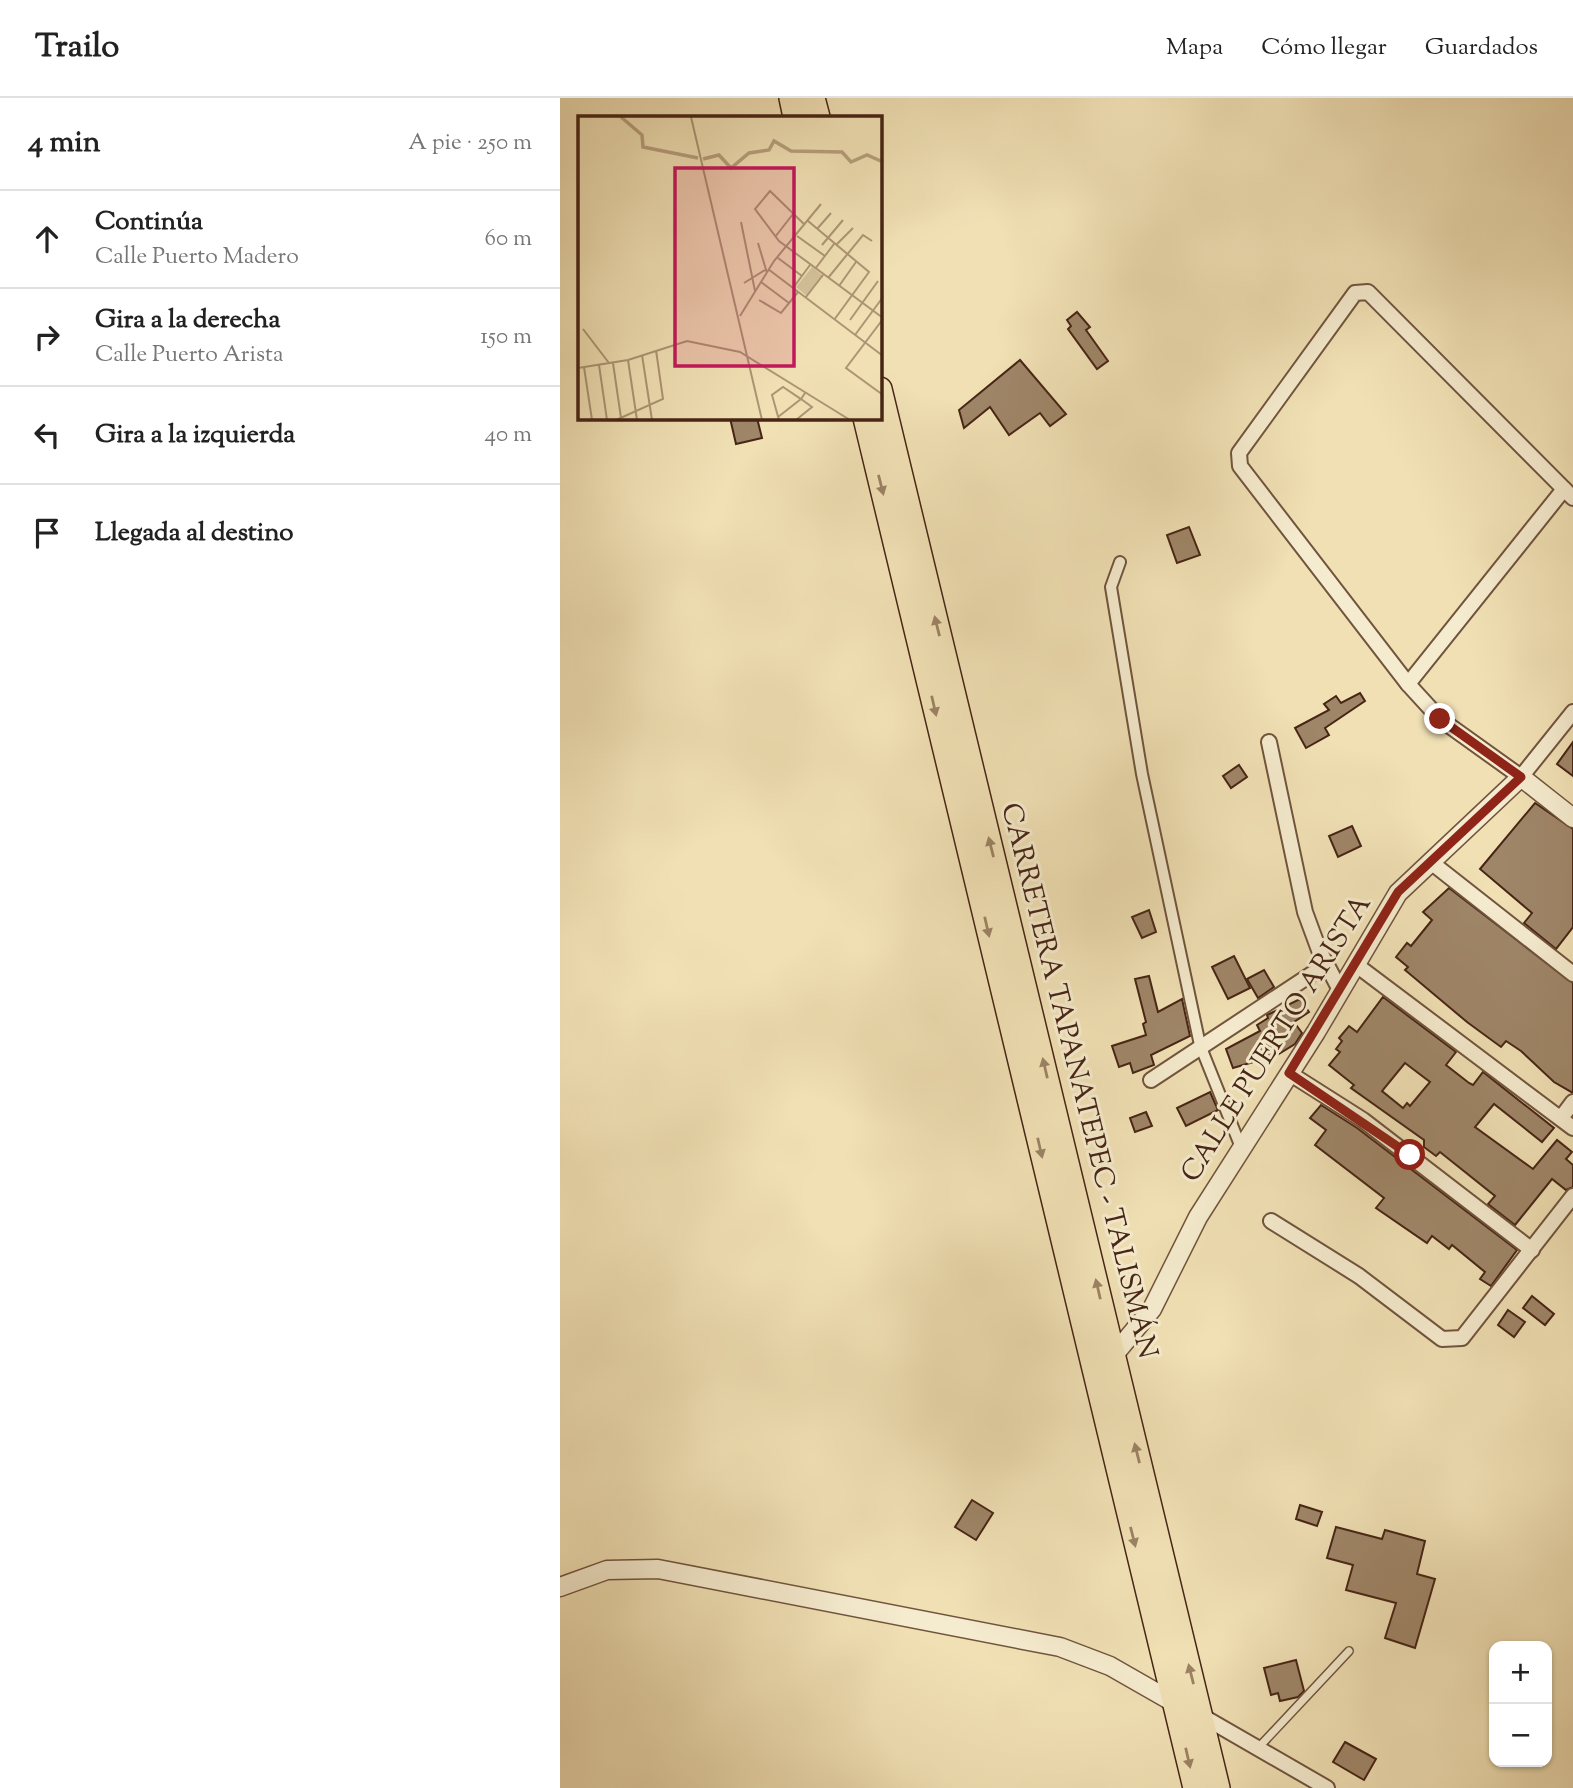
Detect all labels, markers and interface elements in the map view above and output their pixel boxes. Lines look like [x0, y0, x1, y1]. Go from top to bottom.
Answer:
text: Trailo [35, 24, 119, 72]
text: Mapa [1166, 31, 1223, 65]
text: Cómo llegar [1261, 31, 1387, 65]
text: Guardados [1425, 31, 1538, 65]
inset map [578, 116, 882, 420]
text: 4 min [28, 122, 101, 165]
text: A pie · 250 m [408, 127, 532, 160]
text: Continúa [95, 204, 203, 241]
icon: ahead [28, 220, 66, 258]
text: 60 m [484, 223, 532, 256]
text: Calle Puerto Madero [95, 241, 299, 274]
text: Gira a la derecha [95, 302, 280, 339]
icon: right [28, 318, 66, 356]
text: 150 m [480, 321, 532, 354]
text: Calle Puerto Arista [95, 339, 284, 372]
icon: left [28, 416, 66, 454]
text: Gira a la izquierda [95, 417, 295, 454]
text: 40 m [485, 419, 532, 452]
one-way arrow [876, 474, 887, 496]
icon: arrive [28, 514, 66, 552]
text: Llegada al destino [95, 515, 293, 552]
one-way arrow [931, 615, 942, 637]
one-way arrow [929, 695, 940, 717]
route end [1424, 703, 1455, 734]
street label: CARRETERA TAPANATEPEC - TALISMÁN [989, 799, 1167, 1363]
one-way arrow [985, 836, 996, 858]
street label: CALLE PUERTO ARISTA [1172, 887, 1382, 1190]
one-way arrow [982, 916, 993, 938]
one-way arrow [1039, 1057, 1050, 1079]
one-way arrow [1035, 1138, 1046, 1160]
route start [1394, 1139, 1425, 1170]
one-way arrow [1092, 1278, 1103, 1300]
one-way arrow [1131, 1442, 1142, 1464]
one-way arrow [1128, 1526, 1139, 1548]
map controls [1489, 1641, 1552, 1767]
button: + [1489, 1641, 1552, 1704]
one-way arrow [1185, 1663, 1196, 1685]
button: − [1489, 1704, 1552, 1767]
one-way arrow [1183, 1747, 1194, 1769]

